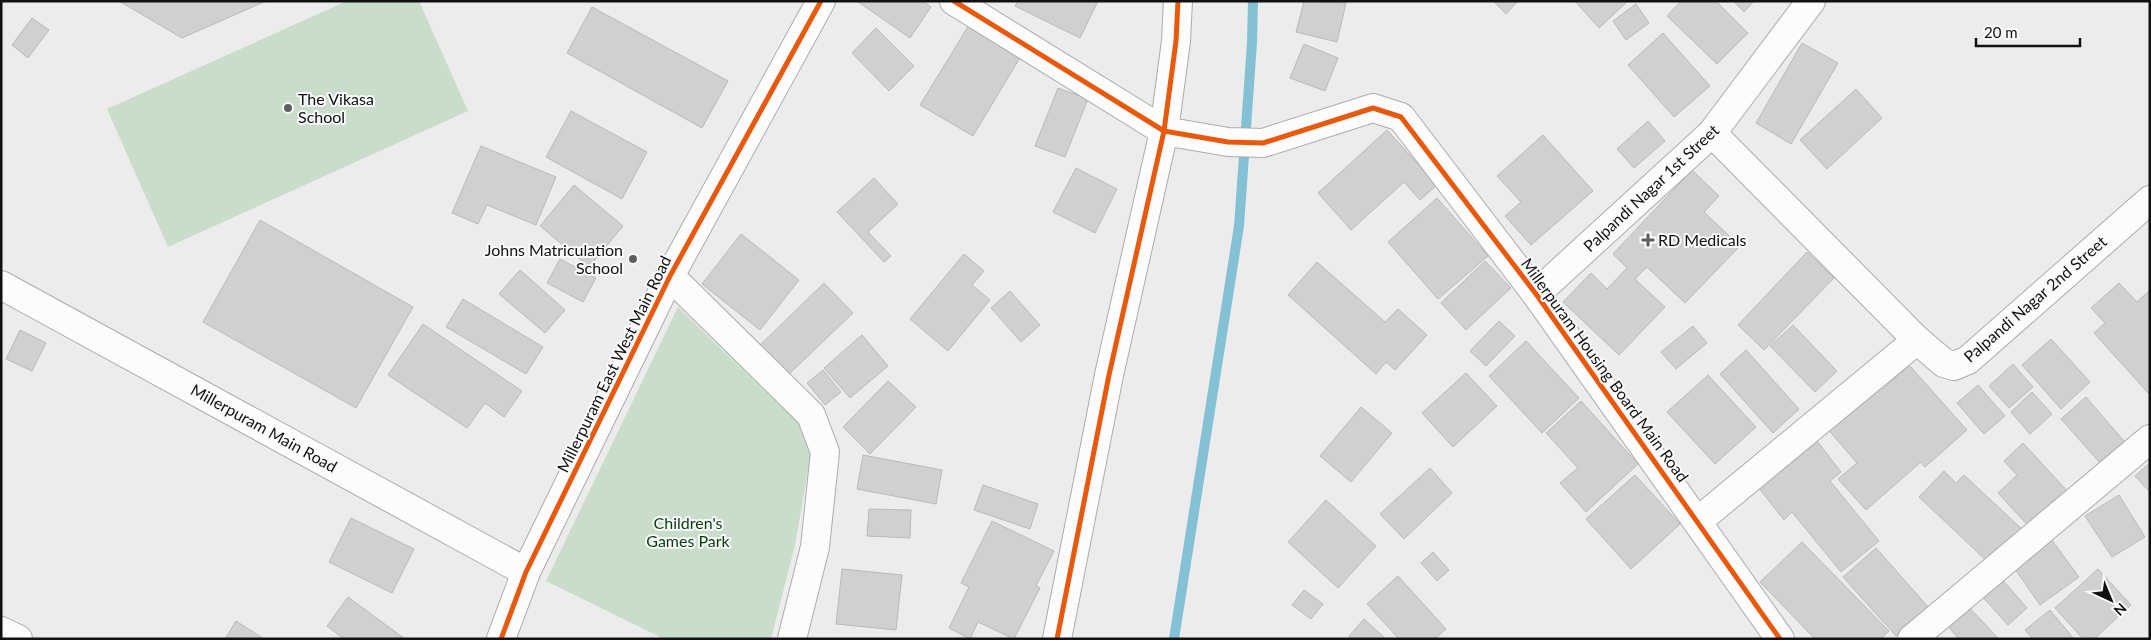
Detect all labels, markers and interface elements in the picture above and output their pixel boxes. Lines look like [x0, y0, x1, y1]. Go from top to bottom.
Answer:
scale bar [1976, 15, 2080, 47]
text: 20 m [1984, 23, 2018, 41]
place label: The Vikasa School [298, 89, 374, 126]
marker: The Vikasa School [282, 102, 294, 114]
street label: Palpandi Nagar 1st Street [1579, 120, 1722, 255]
place label: RD Medicals [1658, 230, 1747, 249]
street label: Palpandi Nagar 2nd Street [1959, 231, 2110, 366]
marker: RD Medicals [1642, 234, 1654, 246]
place label: Johns Matriculation School [485, 240, 623, 277]
street label: Millerpuram East West Main Road [553, 252, 674, 475]
marker: Johns Matriculation School [627, 253, 639, 265]
street label: Millerpuram Housing Board Main Road [1518, 254, 1693, 485]
street label: Millerpuram Main Road [188, 379, 341, 476]
park label: Children's Games Park [646, 513, 731, 550]
north arrow [2086, 575, 2136, 625]
text: N [2111, 600, 2130, 620]

